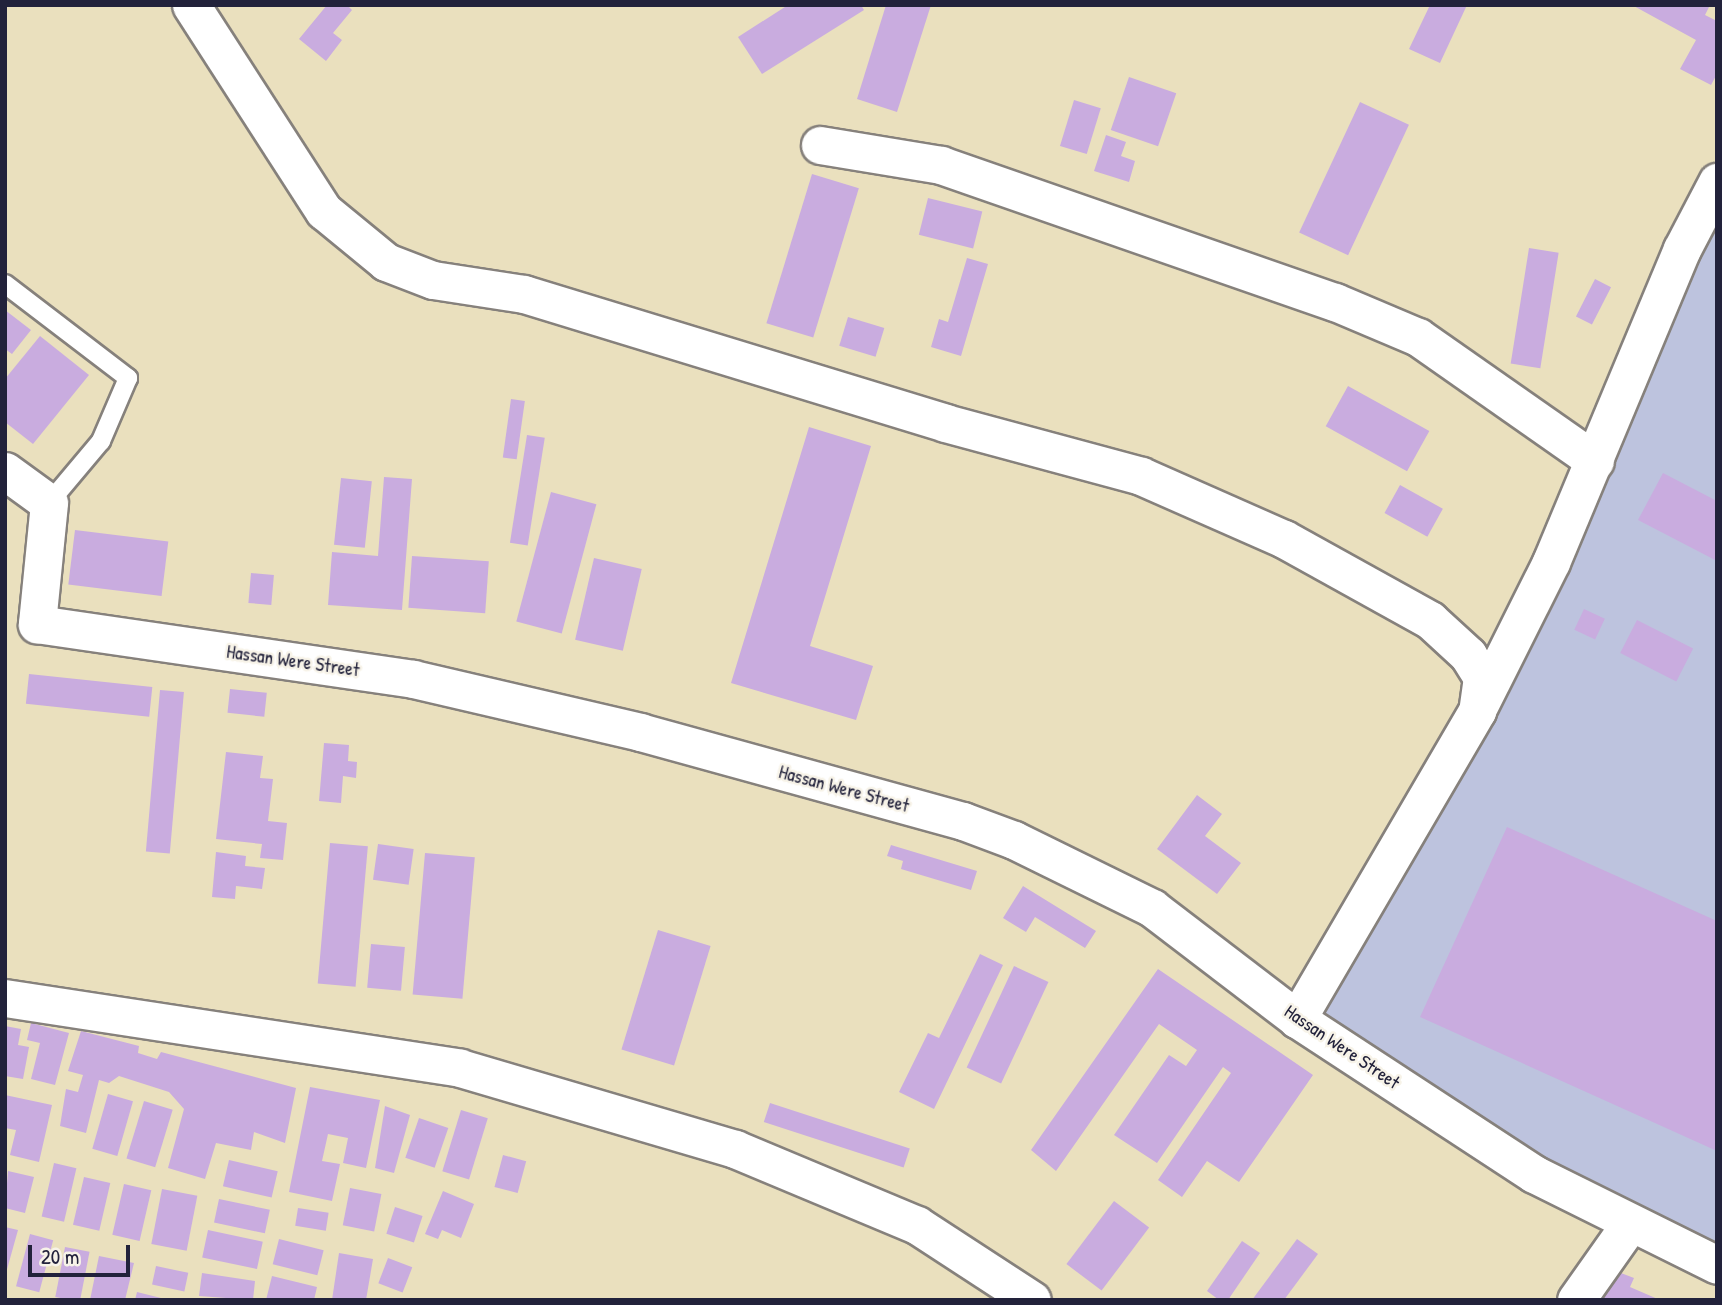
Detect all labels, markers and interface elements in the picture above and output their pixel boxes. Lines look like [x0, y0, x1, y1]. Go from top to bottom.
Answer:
street label: Hassan Were Street [225, 640, 361, 682]
street label: Hassan Were Street [776, 761, 912, 817]
street label: Hassan Were Street [1280, 1000, 1404, 1094]
scale bar [32, 1232, 133, 1276]
text: 20 m [41, 1242, 79, 1271]

